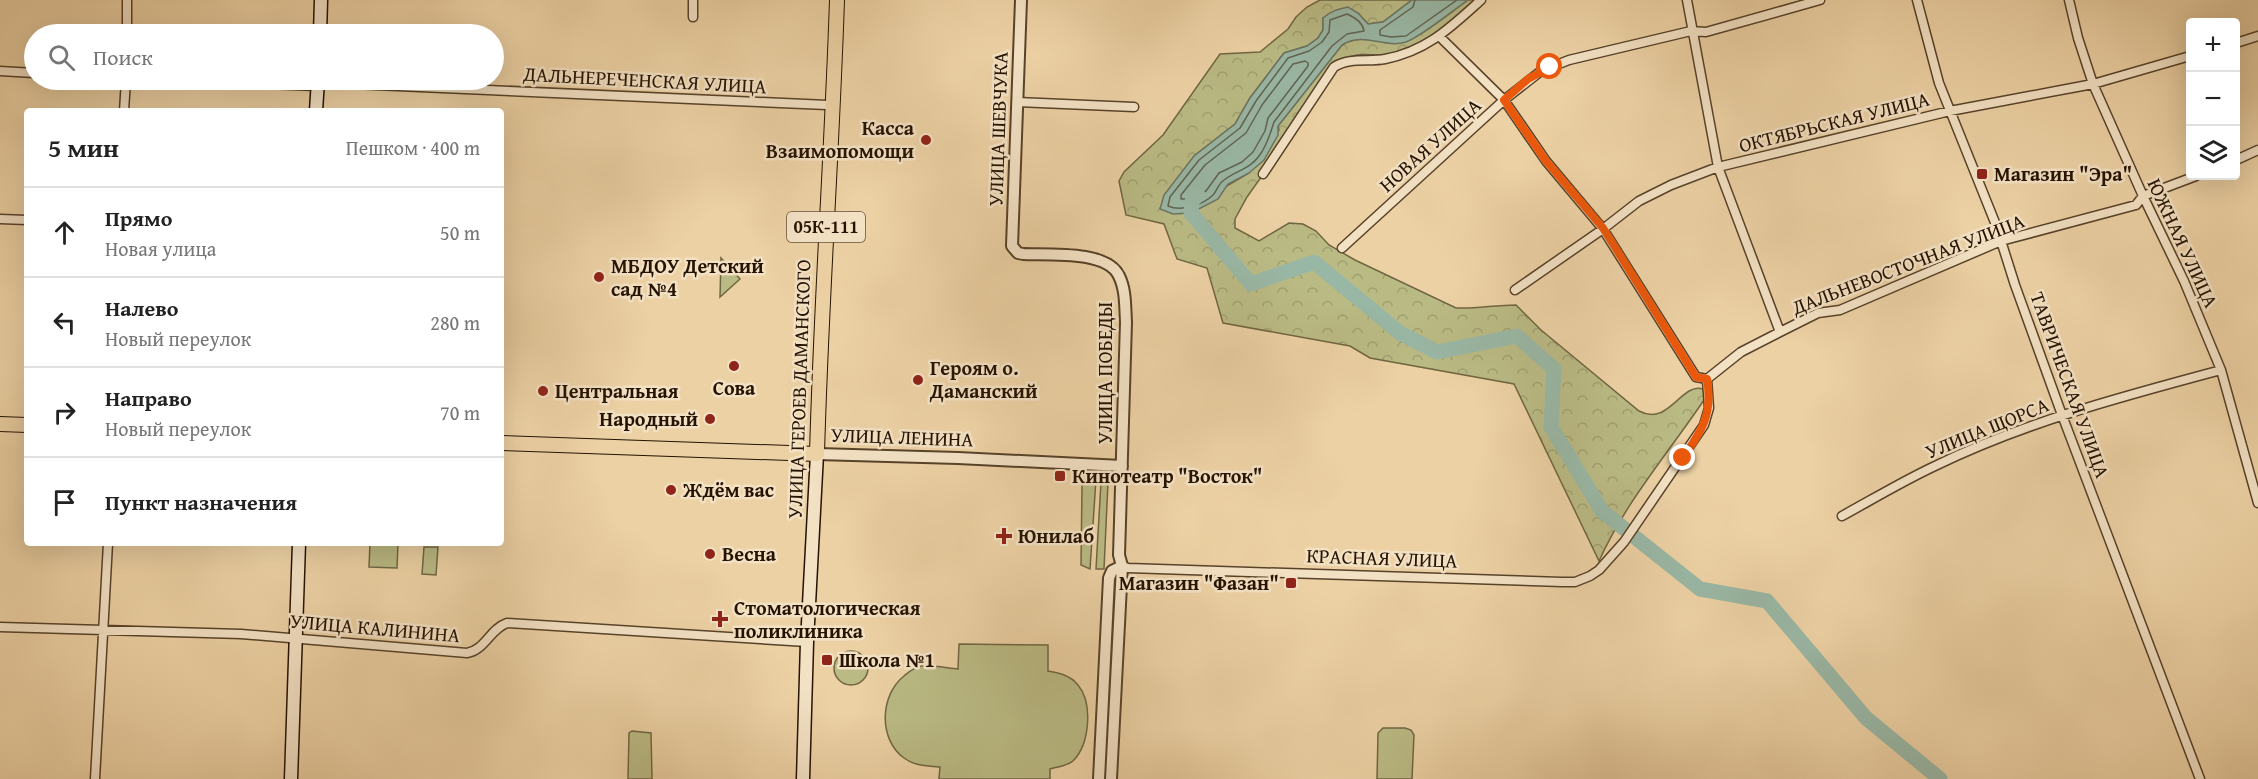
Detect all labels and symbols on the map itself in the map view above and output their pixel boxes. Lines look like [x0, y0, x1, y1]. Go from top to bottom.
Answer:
street label: УЛИЦА ШЕВЧУКА [980, 51, 1015, 207]
route start [1536, 53, 1562, 79]
street label: ДАЛЬНЕРЕЧЕНСКАЯ УЛИЦА [522, 59, 767, 100]
street label: ОКТЯБРЬСКАЯ УЛИЦА [1736, 84, 1932, 159]
street label: НОВАЯ УЛИЦА [1372, 91, 1487, 198]
place label: Касса Взаимопомощи [766, 113, 915, 165]
marker: Касса Взаимопомощи [919, 133, 933, 147]
place label: Магазин "Эра" [1994, 159, 2132, 188]
marker: Магазин "Эра" [1975, 167, 1989, 181]
street label: ЮЖНАЯ УЛИЦА [2141, 173, 2226, 312]
street label: ДАЛЬНЕВОСТОЧНАЯ УЛИЦА [1786, 206, 2028, 322]
road number: 05К-111 [787, 212, 865, 242]
place label: МБДОУ Детский сад №4 [611, 251, 764, 303]
street label: УЛИЦА ГЕРОЕВ ДАМАНСКОГО [779, 259, 818, 519]
marker: МБДОУ Детский сад №4 [592, 270, 606, 284]
street label: ТАВРИЧЕСКАЯ УЛИЦА [2023, 288, 2118, 482]
street label: УЛИЦА ПОБЕДЫ [1090, 302, 1119, 444]
place label: Героям о. Даманский [929, 353, 1038, 405]
marker: Сова [727, 359, 741, 373]
place label: Сова [713, 373, 756, 402]
marker: Героям о. Даманский [911, 373, 925, 387]
place label: Центральная [555, 376, 679, 405]
marker: Центральная [536, 384, 550, 398]
street label: УЛИЦА ЩОРСА [1921, 390, 2053, 465]
place label: Народный [599, 404, 698, 433]
marker: Народный [703, 412, 717, 426]
street label: УЛИЦА ЛЕНИНА [830, 420, 974, 453]
route end [1669, 444, 1695, 470]
place label: Кинотеатр "Восток" [1072, 461, 1262, 490]
marker: Кинотеатр "Восток" [1053, 469, 1067, 483]
place label: Ждём вас [682, 475, 774, 504]
marker: Ждём вас [664, 483, 678, 497]
place label: Юнилаб [1018, 521, 1094, 550]
marker: Юнилаб [995, 527, 1013, 545]
place label: Весна [722, 539, 777, 568]
street label: КРАСНАЯ УЛИЦА [1306, 540, 1458, 575]
marker: Весна [703, 547, 717, 561]
place label: Магазин "Фазан" [1119, 568, 1279, 597]
marker: Магазин "Фазан" [1284, 576, 1298, 590]
place label: Стоматологическая поликлиника [734, 593, 921, 645]
street label: УЛИЦА КАЛИНИНА [289, 606, 461, 649]
marker: Стоматологическая поликлиника [711, 610, 729, 628]
place label: Школа №1 [839, 645, 935, 674]
marker: Школа №1 [820, 653, 834, 667]

